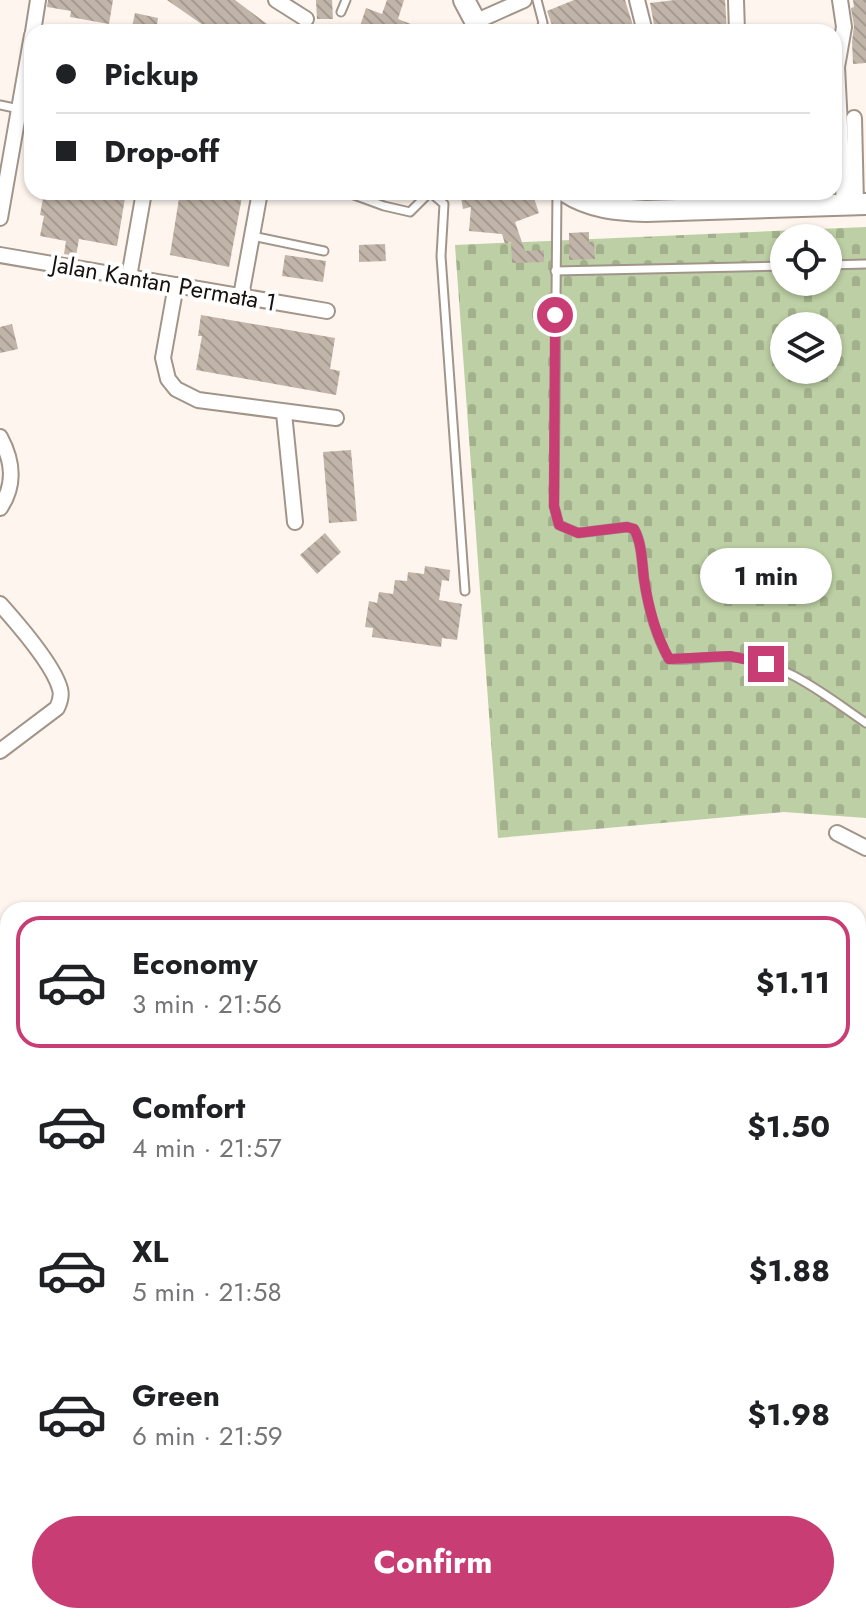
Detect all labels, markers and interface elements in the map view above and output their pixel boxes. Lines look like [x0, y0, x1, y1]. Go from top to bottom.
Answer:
text: Pickup [104, 53, 199, 96]
text: Drop-off [104, 130, 219, 173]
map controls [770, 224, 842, 384]
button: locate [770, 224, 842, 296]
street label: Jalan Kantan Permata 1 [46, 245, 279, 320]
route start [537, 297, 573, 333]
button: layers [770, 312, 842, 384]
callout: 1 min [700, 548, 832, 604]
text: 1 min [734, 557, 798, 595]
route end [748, 646, 784, 682]
text: Economy [132, 942, 258, 985]
icon: car [36, 946, 108, 1018]
text: $1.11 [756, 961, 830, 1004]
text: 3 min · 21:56 [132, 985, 282, 1023]
text: Comfort [132, 1086, 245, 1129]
icon: car [36, 1090, 108, 1162]
text: $1.50 [747, 1105, 830, 1148]
text: 4 min · 21:57 [132, 1129, 282, 1167]
text: XL [132, 1230, 168, 1273]
icon: car [36, 1234, 108, 1306]
text: $1.88 [749, 1249, 830, 1292]
text: 5 min · 21:58 [132, 1273, 282, 1311]
text: Green [132, 1374, 220, 1417]
icon: car [36, 1378, 108, 1450]
text: $1.98 [748, 1393, 830, 1436]
text: 6 min · 21:59 [132, 1417, 283, 1455]
button: Confirm [32, 1516, 834, 1608]

